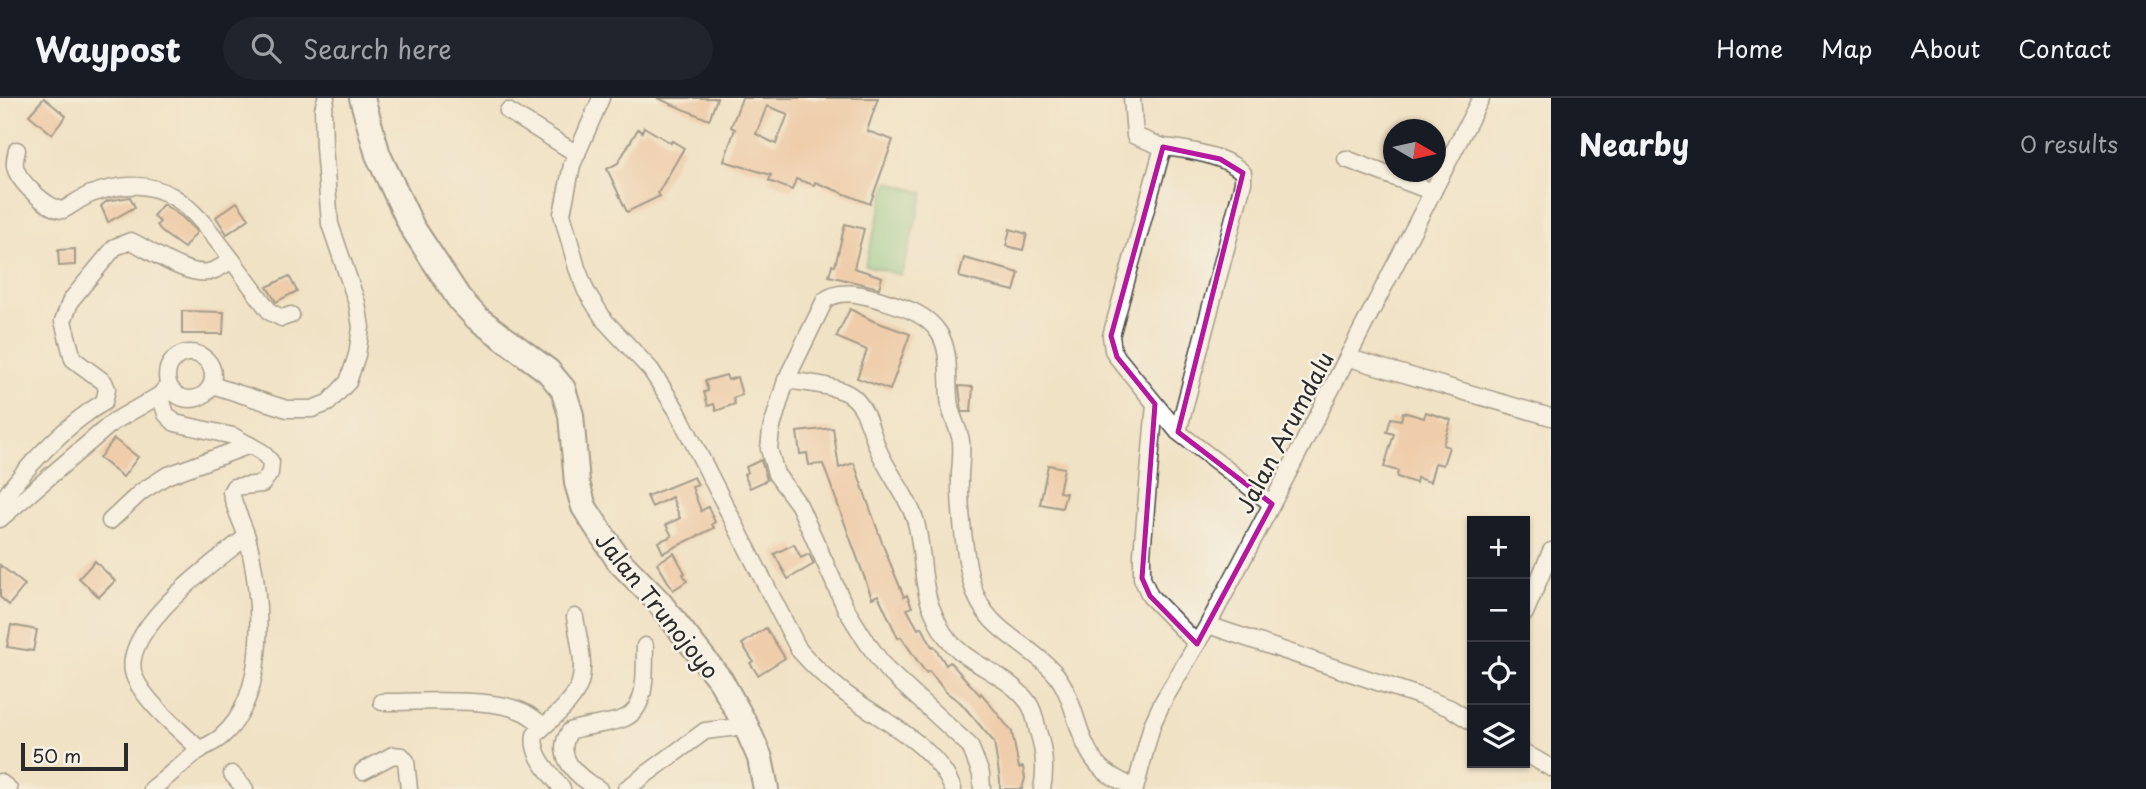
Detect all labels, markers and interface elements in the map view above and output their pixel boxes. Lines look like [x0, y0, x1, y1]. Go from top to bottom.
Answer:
search box [223, 17, 713, 80]
text: Waypost [35, 23, 181, 73]
icon: search [247, 29, 285, 67]
text: Search here [303, 29, 452, 68]
text: Home [1716, 30, 1783, 66]
text: Map [1821, 30, 1872, 66]
text: About [1910, 30, 1980, 66]
text: Contact [2018, 30, 2111, 66]
north arrow [1383, 119, 1446, 182]
text: Nearby [1579, 121, 1689, 166]
text: 0 results [2020, 126, 2118, 161]
street label: Jalan Arumdalu [1227, 345, 1341, 519]
map controls [1467, 516, 1530, 768]
button: + [1467, 516, 1530, 579]
street label: Jalan Trunojoyo [588, 524, 728, 686]
button: − [1467, 579, 1530, 642]
button: locate [1467, 642, 1530, 705]
button: layers [1467, 705, 1530, 768]
scale bar [21, 740, 128, 772]
text: 50 m [32, 741, 81, 769]

